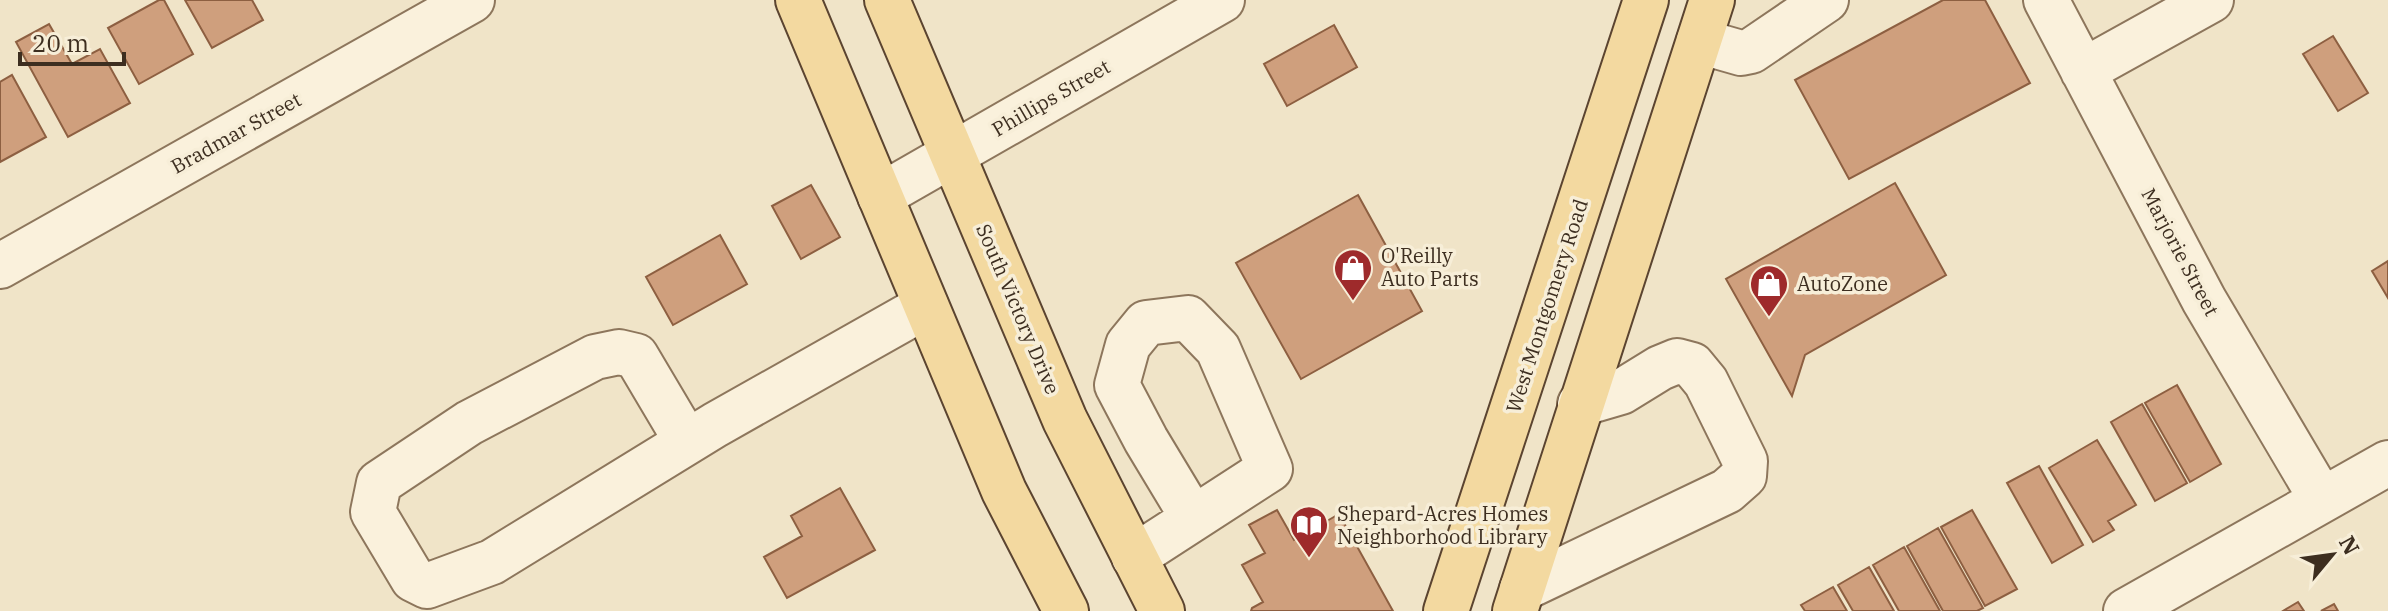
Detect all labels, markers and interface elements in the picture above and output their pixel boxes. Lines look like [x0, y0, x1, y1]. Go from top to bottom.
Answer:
scale bar [20, 16, 124, 66]
text: 20 m [32, 27, 89, 59]
street label: Phillips Street [987, 53, 1115, 142]
street label: Bradmar Street [166, 86, 306, 180]
street label: Marjorie Street [2135, 183, 2226, 320]
street label: West Montgomery Road [1499, 196, 1594, 416]
street label: South Victory Drive [970, 219, 1067, 398]
place label: O'Reilly Auto Parts [1381, 242, 1479, 292]
shop icon: O'Reilly Auto Parts [1332, 247, 1374, 302]
shop icon: AutoZone [1748, 263, 1790, 318]
place label: AutoZone [1797, 270, 1888, 297]
place label: Shepard-Acres Homes Neighborhood Library [1337, 500, 1548, 550]
library icon: Shepard-Acres Homes Neighborhood Library [1288, 504, 1330, 559]
north arrow [2292, 515, 2372, 595]
text: N [2333, 530, 2367, 560]

